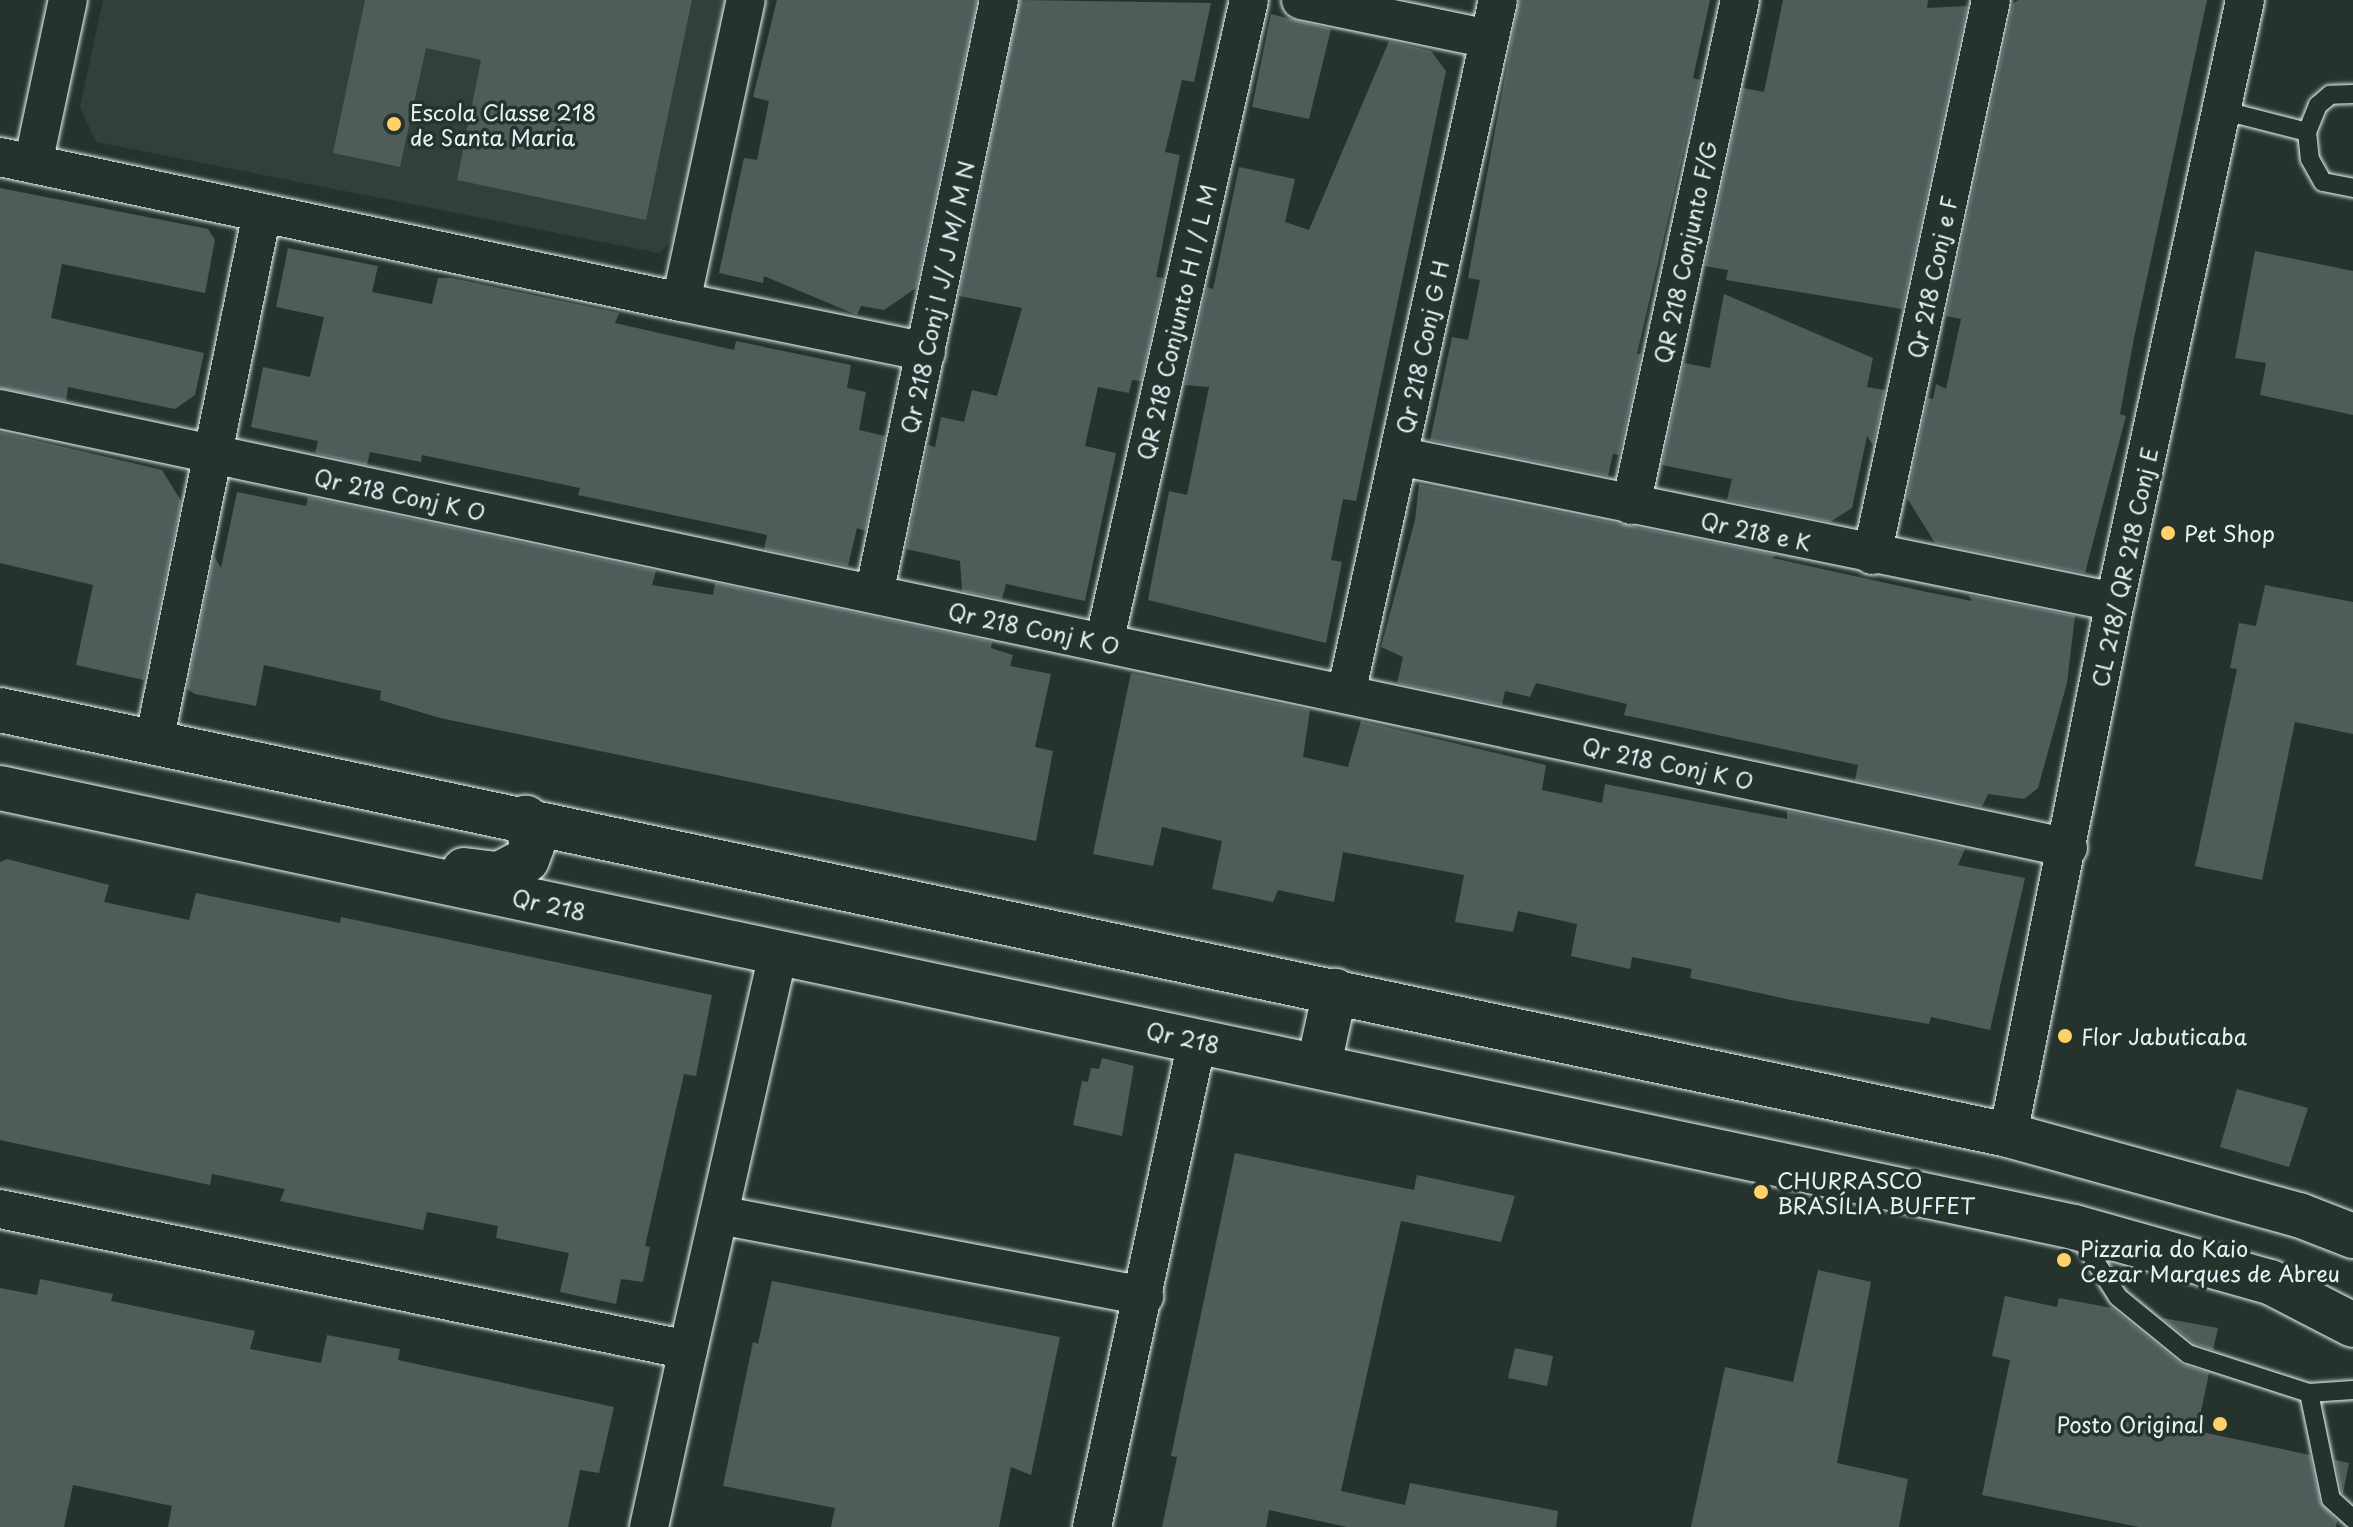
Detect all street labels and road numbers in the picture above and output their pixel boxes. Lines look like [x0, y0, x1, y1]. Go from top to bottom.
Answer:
street label: QR 218 Conjunto F/G [1648, 137, 1722, 367]
street label: Qr 218 Conj I J/ J M/ M N [895, 156, 979, 438]
street label: QR 218 Conjunto H I / L M [1131, 180, 1221, 464]
street label: Qr 218 Conj e F [1902, 192, 1962, 362]
street label: Qr 218 Conj G H [1390, 256, 1454, 438]
street label: CL 218/ QR 218 Conj E [2085, 442, 2163, 692]
street label: Qr 218 Conj K O [310, 463, 490, 525]
street label: Qr 218 e K [1696, 506, 1816, 556]
street label: Qr 218 Conj K O [944, 597, 1124, 659]
street label: Qr 218 Conj K O [1578, 732, 1758, 794]
street label: Qr 218 [509, 883, 589, 925]
street label: Qr 218 [1143, 1016, 1223, 1058]

